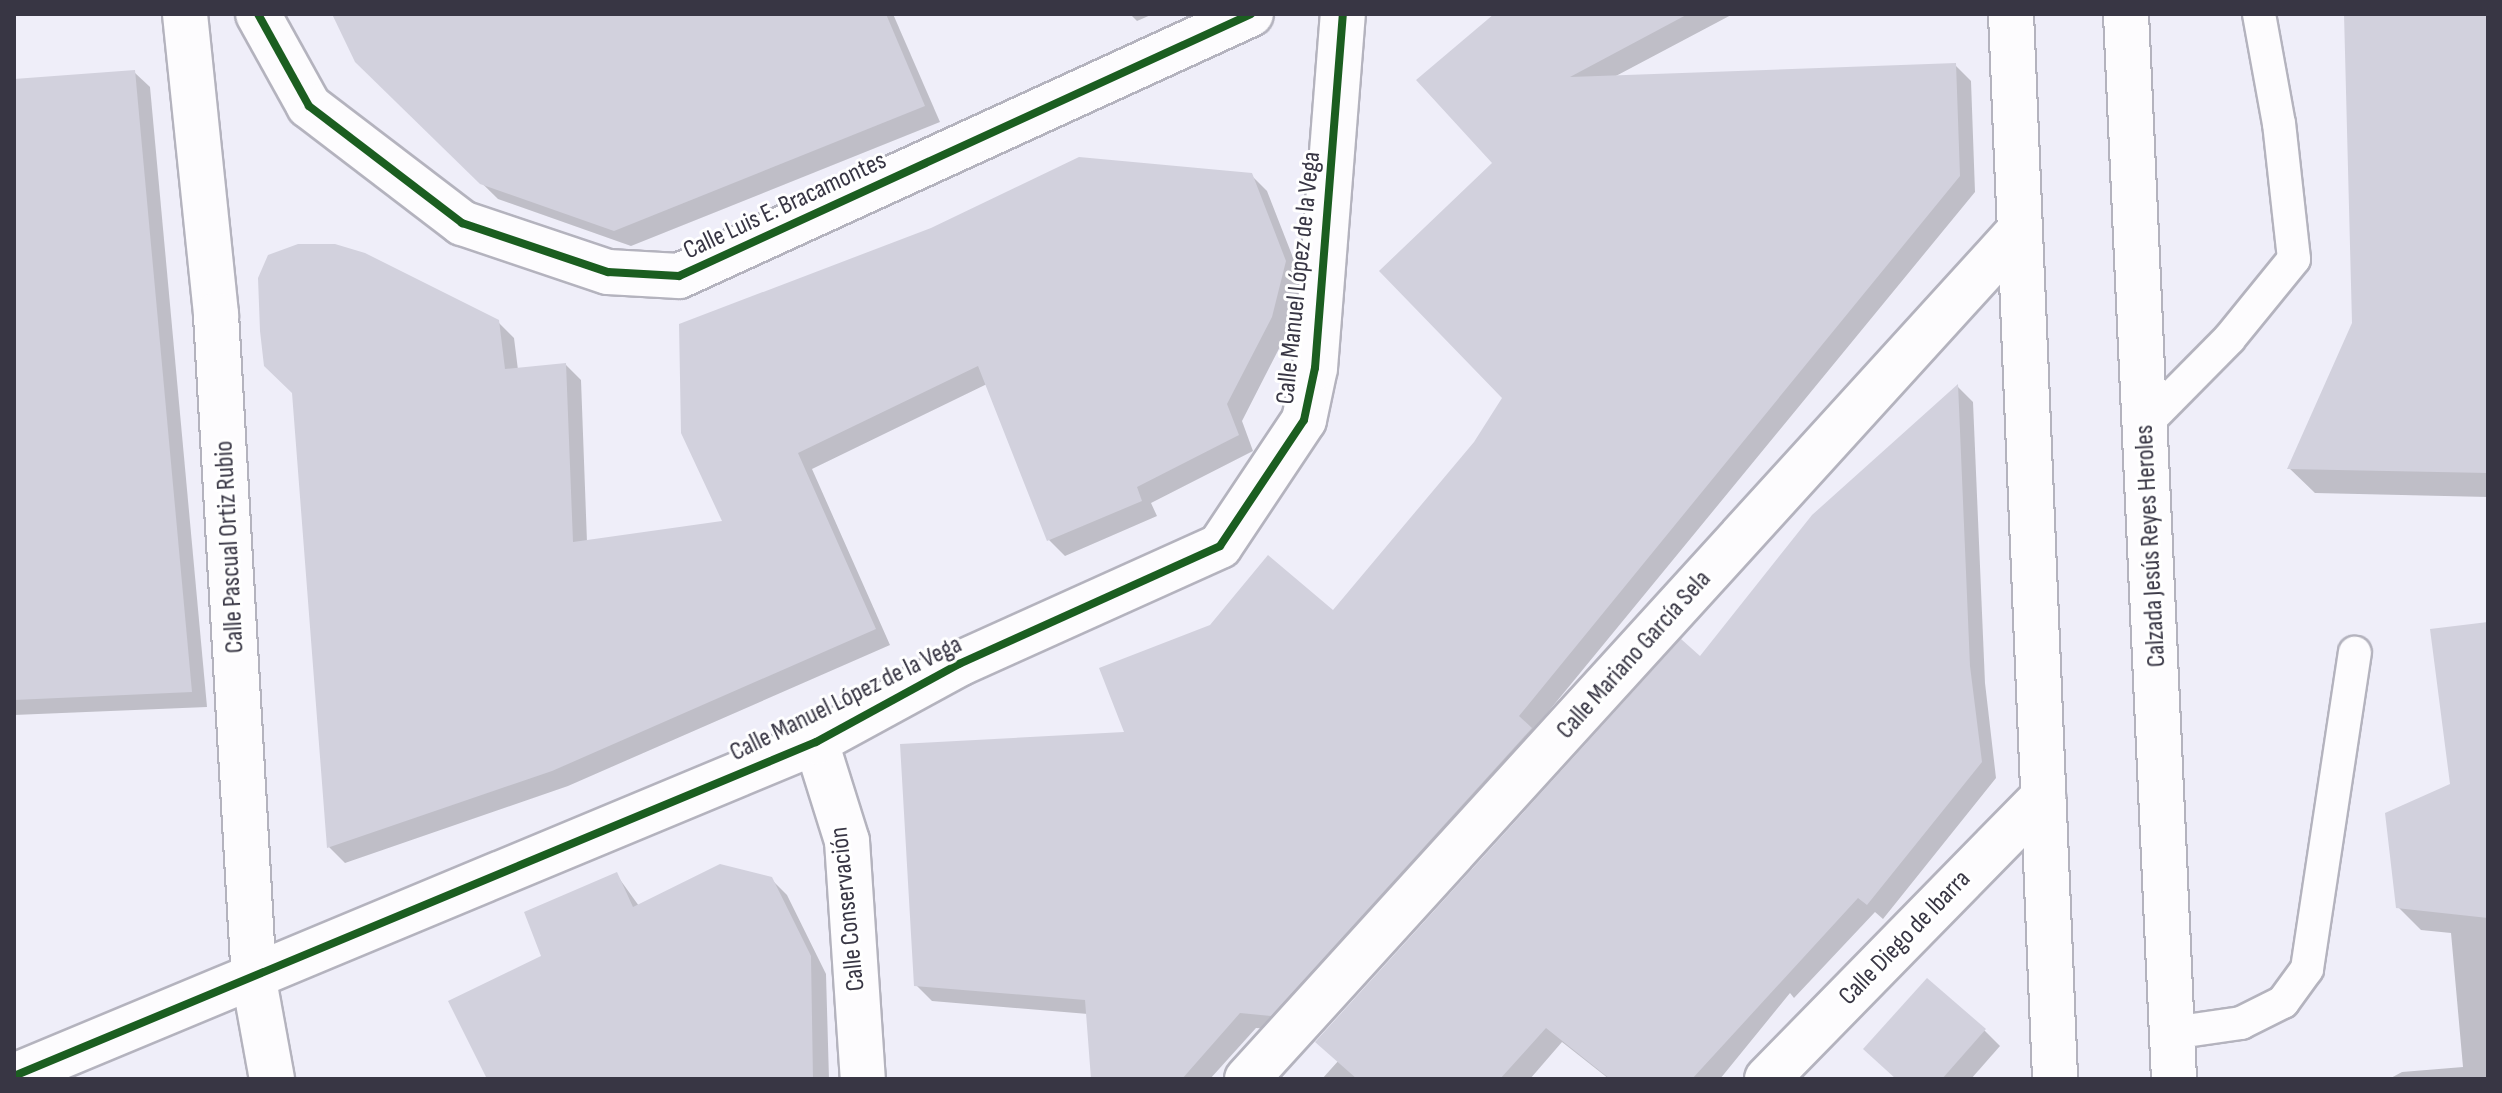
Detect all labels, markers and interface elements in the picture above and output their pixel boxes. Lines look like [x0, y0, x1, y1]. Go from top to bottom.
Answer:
street label: Calle Luis E. Bracamontes [679, 145, 891, 267]
street label: Calle Manuel López de la Vega [1270, 150, 1328, 406]
street label: Calzada Jesús Reyes Heroles [2129, 424, 2173, 668]
street label: Calle Pascual Ortiz Rubio [209, 440, 251, 654]
street label: Calle Mariano García Sela [1550, 564, 1718, 746]
street label: Calle Manuel López de la Vega [725, 629, 967, 769]
street label: Calle Conservación [824, 825, 872, 993]
street label: Calle Diego de Ibarra [1833, 864, 1977, 1012]

